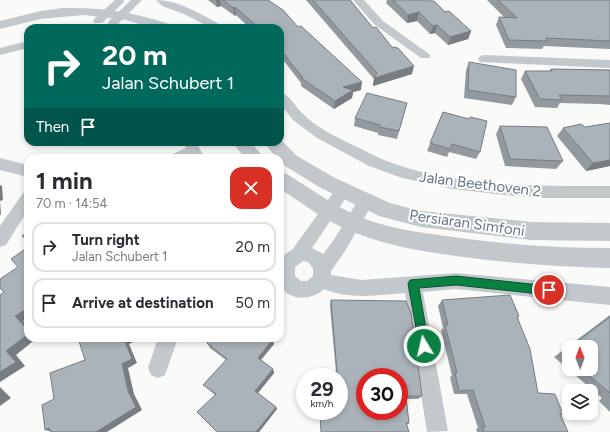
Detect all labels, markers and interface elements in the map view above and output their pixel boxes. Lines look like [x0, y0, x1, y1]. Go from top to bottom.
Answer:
text: 20 m [102, 38, 167, 72]
icon: right [36, 40, 88, 92]
text: Jalan Schubert 1 [102, 72, 234, 94]
icon: arrive [77, 116, 99, 138]
text: Then [36, 118, 69, 136]
text: 1 min [36, 166, 93, 195]
button: close [230, 167, 272, 209]
street label: Jalan Beethoven 2 [418, 168, 542, 200]
text: 70 m · 14:54 [36, 196, 108, 211]
street label: Persiaran Simfoni [408, 206, 526, 240]
text: Turn right [72, 231, 140, 249]
icon: right [38, 236, 60, 258]
text: 20 m [236, 238, 270, 256]
text: Jalan Schubert 1 [72, 249, 167, 264]
pin [532, 273, 566, 307]
icon: arrive [538, 279, 560, 301]
icon: arrive [38, 292, 60, 314]
text: Arrive at destination [72, 294, 213, 312]
text: 50 m [235, 294, 270, 312]
position arrow [403, 325, 445, 367]
north arrow [562, 340, 598, 376]
map controls [562, 340, 598, 420]
speed limit sign: 30 [356, 368, 408, 420]
text: 29 [310, 377, 334, 401]
button: layers [562, 384, 598, 420]
text: km/h [311, 397, 333, 410]

